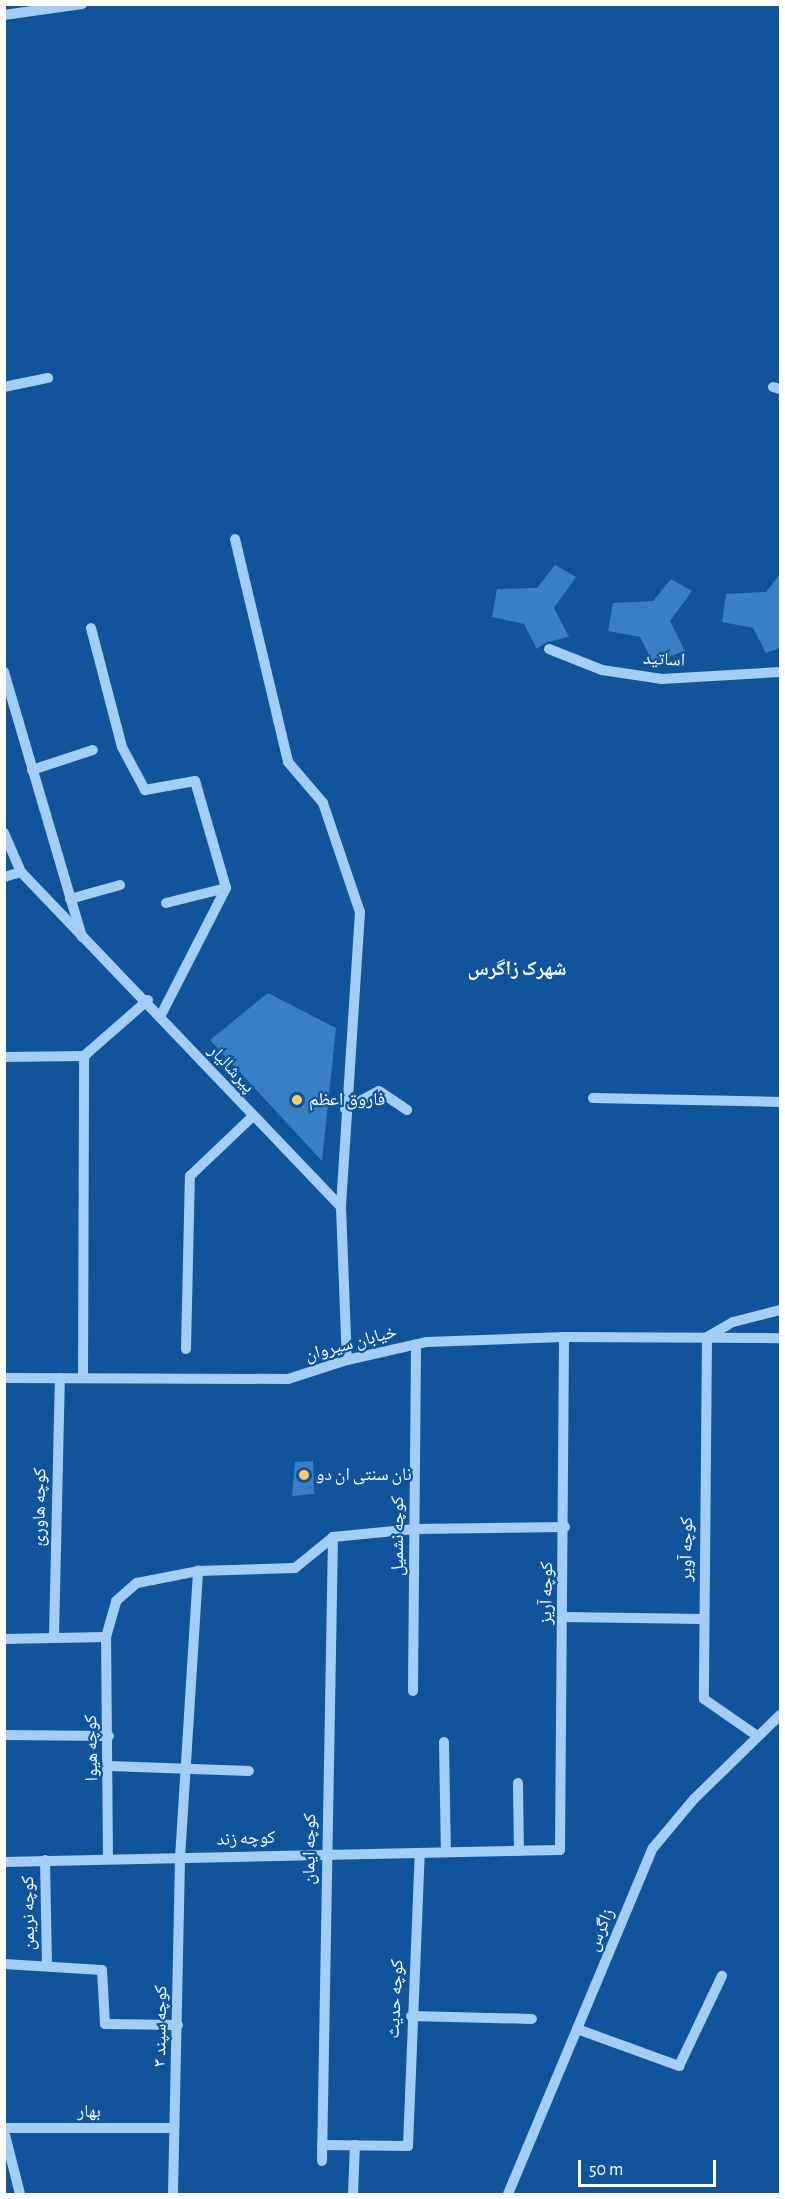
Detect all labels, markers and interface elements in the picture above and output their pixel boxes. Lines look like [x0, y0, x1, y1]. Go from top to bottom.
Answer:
street label: اساتید [643, 648, 685, 672]
district label: شهرک زاگرس [468, 957, 566, 981]
street label: پیرشالیار [203, 1040, 259, 1098]
place label: فاروق اعظم [309, 1089, 385, 1111]
marker: فاروق اعظم [290, 1093, 304, 1107]
street label: خیابان سیروان [303, 1321, 399, 1367]
place label: نان سنتی ان دو [316, 1464, 412, 1486]
street label: کوچه هاورئ [29, 1467, 51, 1547]
marker: نان سنتی ان دو [297, 1468, 311, 1482]
street label: کوچه نشمیل [387, 1496, 409, 1576]
street label: کوچه آویر [676, 1517, 698, 1581]
street label: کوچه آریز [536, 1561, 558, 1625]
street label: کوچه هیوا [81, 1714, 103, 1782]
street label: کوچه ایمان [299, 1813, 321, 1885]
street label: کوچه زند [216, 1827, 276, 1851]
street label: کوچه نریمن [18, 1875, 40, 1951]
street label: زاگرس [582, 1905, 620, 1955]
street label: کوچه حدیث [383, 1959, 409, 2039]
street label: کوچه سپند ۳ [149, 1985, 173, 2067]
street label: بهار [77, 2101, 101, 2123]
scale bar [581, 2148, 719, 2186]
text: 50 m [589, 2161, 623, 2179]

